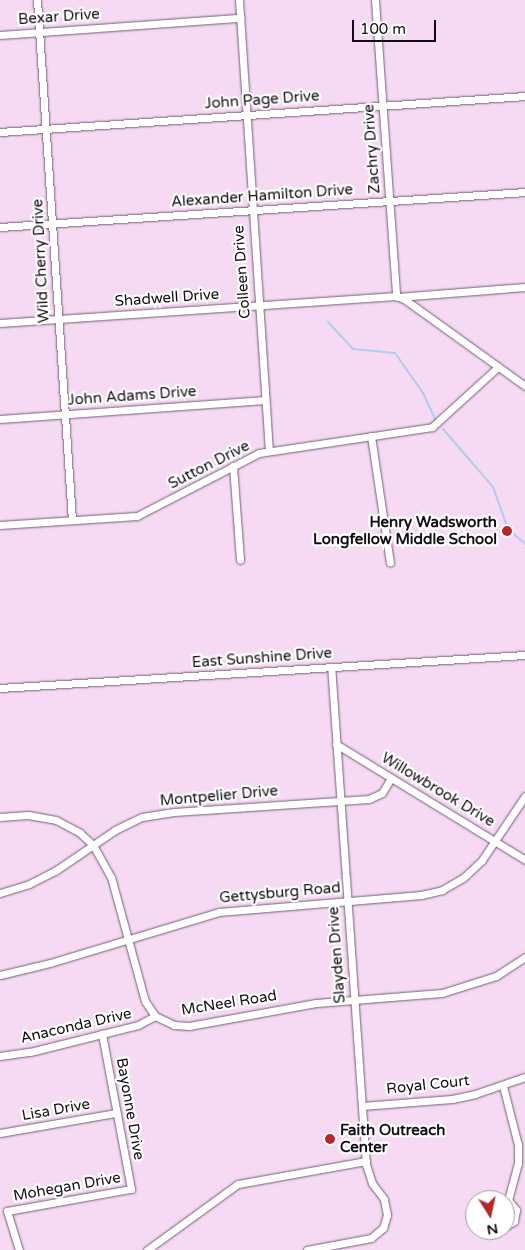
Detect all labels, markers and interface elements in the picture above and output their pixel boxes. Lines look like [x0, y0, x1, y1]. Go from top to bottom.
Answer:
street label: Bexar Drive [18, 5, 100, 29]
scale bar [355, 10, 439, 42]
text: 100 m [360, 20, 406, 38]
street label: John Page Drive [204, 87, 320, 113]
street label: Zachry Drive [360, 104, 384, 194]
street label: Alexander Hamilton Drive [170, 181, 354, 211]
street label: Wild Cherry Drive [29, 198, 53, 324]
street label: Colleen Drive [230, 225, 254, 319]
street label: Shadwell Drive [114, 285, 220, 311]
street label: John Adams Drive [67, 383, 197, 409]
street label: Sutton Drive [165, 437, 253, 493]
place label: Henry Wadsworth Longfellow Middle School [313, 513, 497, 548]
marker: Henry Wadsworth Longfellow Middle School [501, 525, 513, 537]
street label: East Sunshine Drive [191, 644, 333, 672]
street label: Willowbrook Drive [378, 749, 498, 831]
street label: Montpelier Drive [159, 782, 279, 810]
street label: Gettysburg Road [219, 879, 341, 907]
street label: Slayden Drive [325, 906, 349, 1004]
street label: McNeel Road [180, 987, 278, 1019]
street label: Anaconda Drive [19, 1004, 133, 1048]
street label: Bayonne Drive [112, 1057, 148, 1161]
street label: Royal Court [385, 1072, 471, 1098]
street label: Lisa Drive [21, 1095, 91, 1125]
place label: Faith Outreach Center [340, 1121, 445, 1156]
marker: Faith Outreach Center [324, 1133, 336, 1145]
street label: Mohegan Drive [12, 1169, 122, 1205]
north arrow [465, 1190, 515, 1240]
text: N [486, 1220, 500, 1239]

